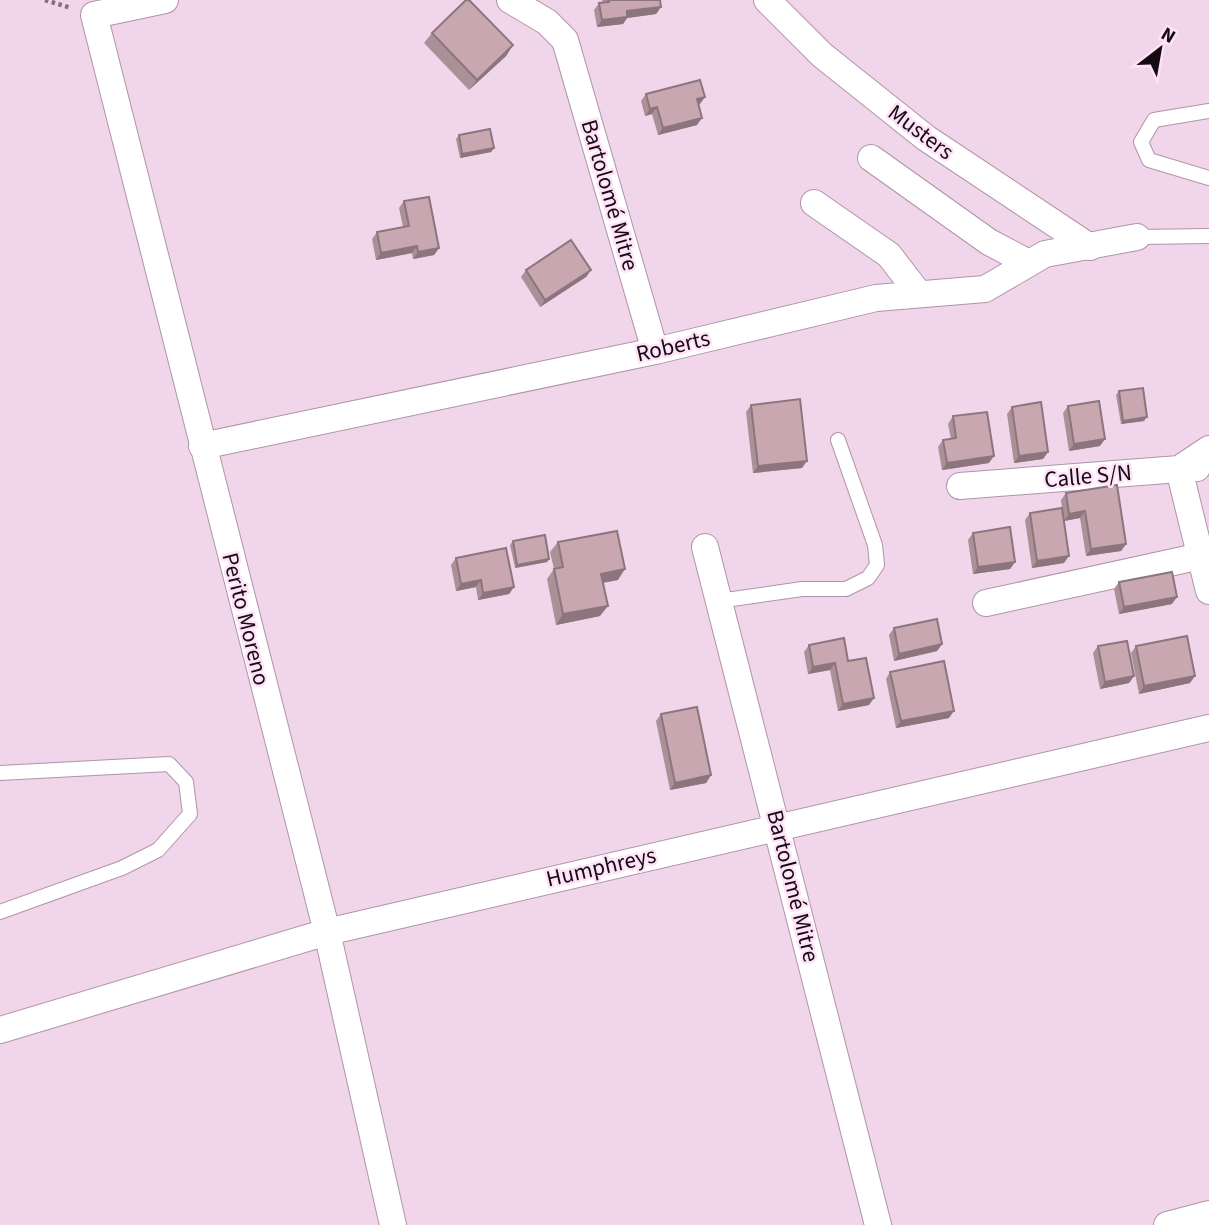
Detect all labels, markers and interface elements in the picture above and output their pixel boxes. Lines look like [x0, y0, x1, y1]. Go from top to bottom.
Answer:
north arrow [1125, 14, 1195, 84]
text: N [1156, 21, 1180, 51]
street label: Musters [881, 96, 961, 168]
street label: Bartolomé Mitre [573, 116, 647, 274]
street label: Roberts [633, 322, 713, 370]
street label: Calle S/N [1043, 456, 1133, 496]
street label: Perito Moreno [214, 549, 278, 689]
street label: Bartolomé Mitre [758, 806, 828, 966]
street label: Humphreys [543, 838, 659, 896]

